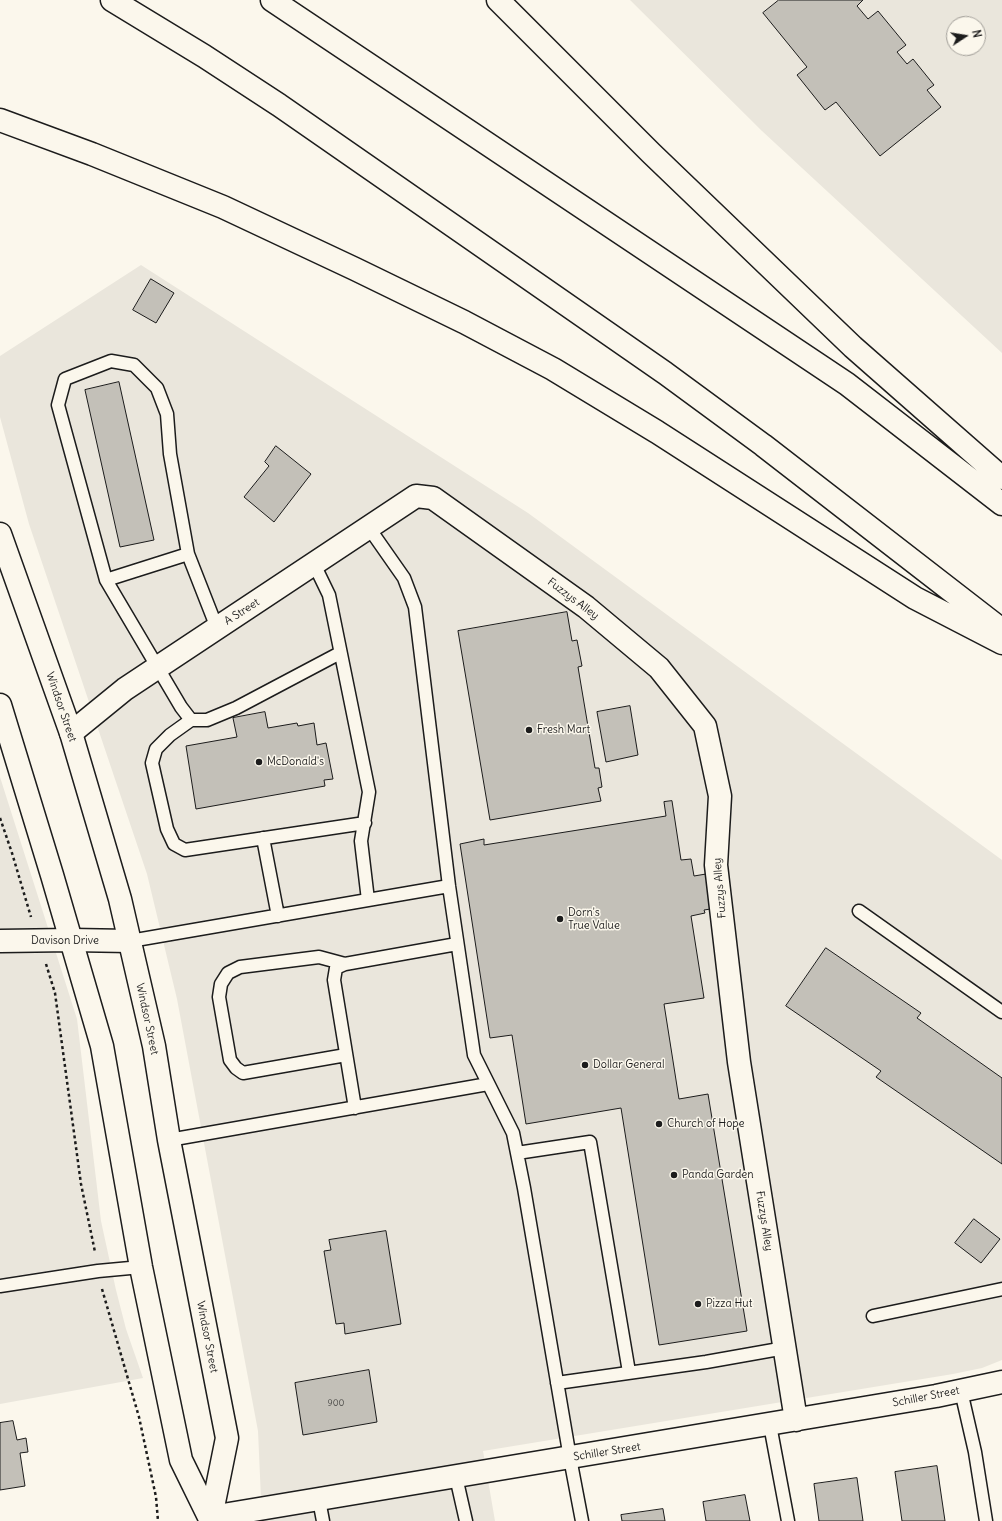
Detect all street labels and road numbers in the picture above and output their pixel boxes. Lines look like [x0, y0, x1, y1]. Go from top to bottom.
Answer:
street label: Fuzzys Alley [545, 575, 601, 623]
street label: A Street [222, 596, 262, 628]
street label: Windsor Street [43, 670, 79, 744]
street label: Fuzzys Alley [711, 857, 729, 919]
street label: Davison Drive [31, 934, 99, 948]
street label: Windsor Street [133, 982, 161, 1056]
street label: Fuzzys Alley [753, 1190, 775, 1252]
street label: Windsor Street [194, 1300, 220, 1374]
street label: Schiller Street [891, 1384, 961, 1410]
street label: Schiller Street [572, 1440, 642, 1464]

